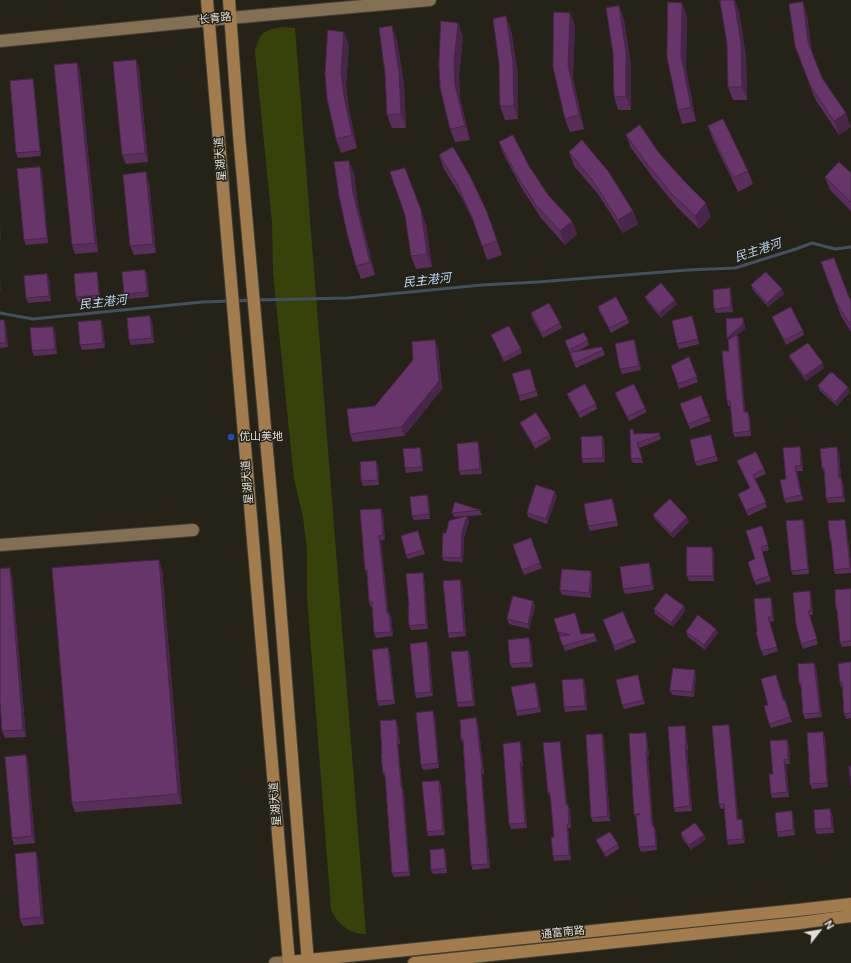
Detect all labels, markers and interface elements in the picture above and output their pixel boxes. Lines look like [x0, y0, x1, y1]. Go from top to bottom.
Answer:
street label: 长青路 [198, 11, 232, 27]
street label: 星湖大道 [213, 137, 229, 181]
water label: 民主港河 [733, 237, 783, 265]
water label: 民主港河 [402, 271, 452, 291]
water label: 民主港河 [78, 293, 128, 313]
place label: 优山美地 [239, 430, 283, 444]
marker: 优山美地 [226, 432, 236, 442]
street label: 星湖大道 [240, 460, 256, 504]
street label: 星湖大道 [268, 782, 284, 826]
north arrow [799, 911, 839, 951]
text: N [821, 918, 837, 932]
street label: 通富南路 [540, 924, 586, 942]

